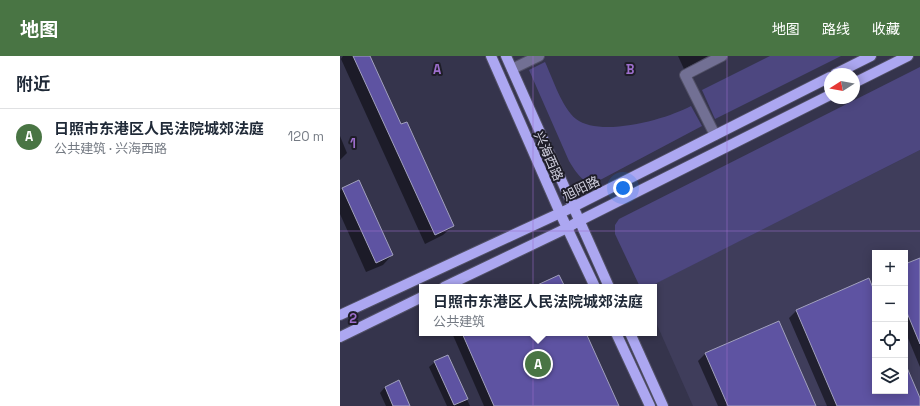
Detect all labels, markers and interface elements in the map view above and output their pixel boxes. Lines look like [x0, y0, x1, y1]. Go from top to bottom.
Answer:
text: 地图 [20, 17, 58, 42]
text: 地图 [772, 20, 800, 38]
text: 路线 [822, 20, 850, 38]
text: 收藏 [872, 20, 900, 38]
text: A [433, 61, 442, 78]
text: B [626, 61, 635, 78]
north arrow [824, 68, 860, 104]
text: 附近 [16, 73, 50, 95]
text: 日照市东港区人民法院城郊法庭 [54, 119, 264, 138]
text: A [25, 128, 33, 145]
text: 120 m [288, 128, 324, 145]
street label: 兴海西路 [530, 129, 567, 183]
text: 1 [350, 135, 356, 152]
text: 公共建筑 · 兴海西路 [54, 140, 167, 157]
street label: 旭阳路 [560, 172, 602, 205]
your location [613, 178, 633, 198]
map controls [872, 250, 908, 394]
button: + [872, 250, 908, 286]
popup [419, 284, 657, 336]
button: − [872, 286, 908, 322]
text: 日照市东港区人民法院城郊法庭 [433, 292, 643, 311]
text: 2 [349, 310, 357, 327]
text: 公共建筑 [433, 313, 485, 330]
button: locate [872, 322, 908, 358]
pin: A [525, 349, 551, 379]
button: layers [872, 358, 908, 394]

